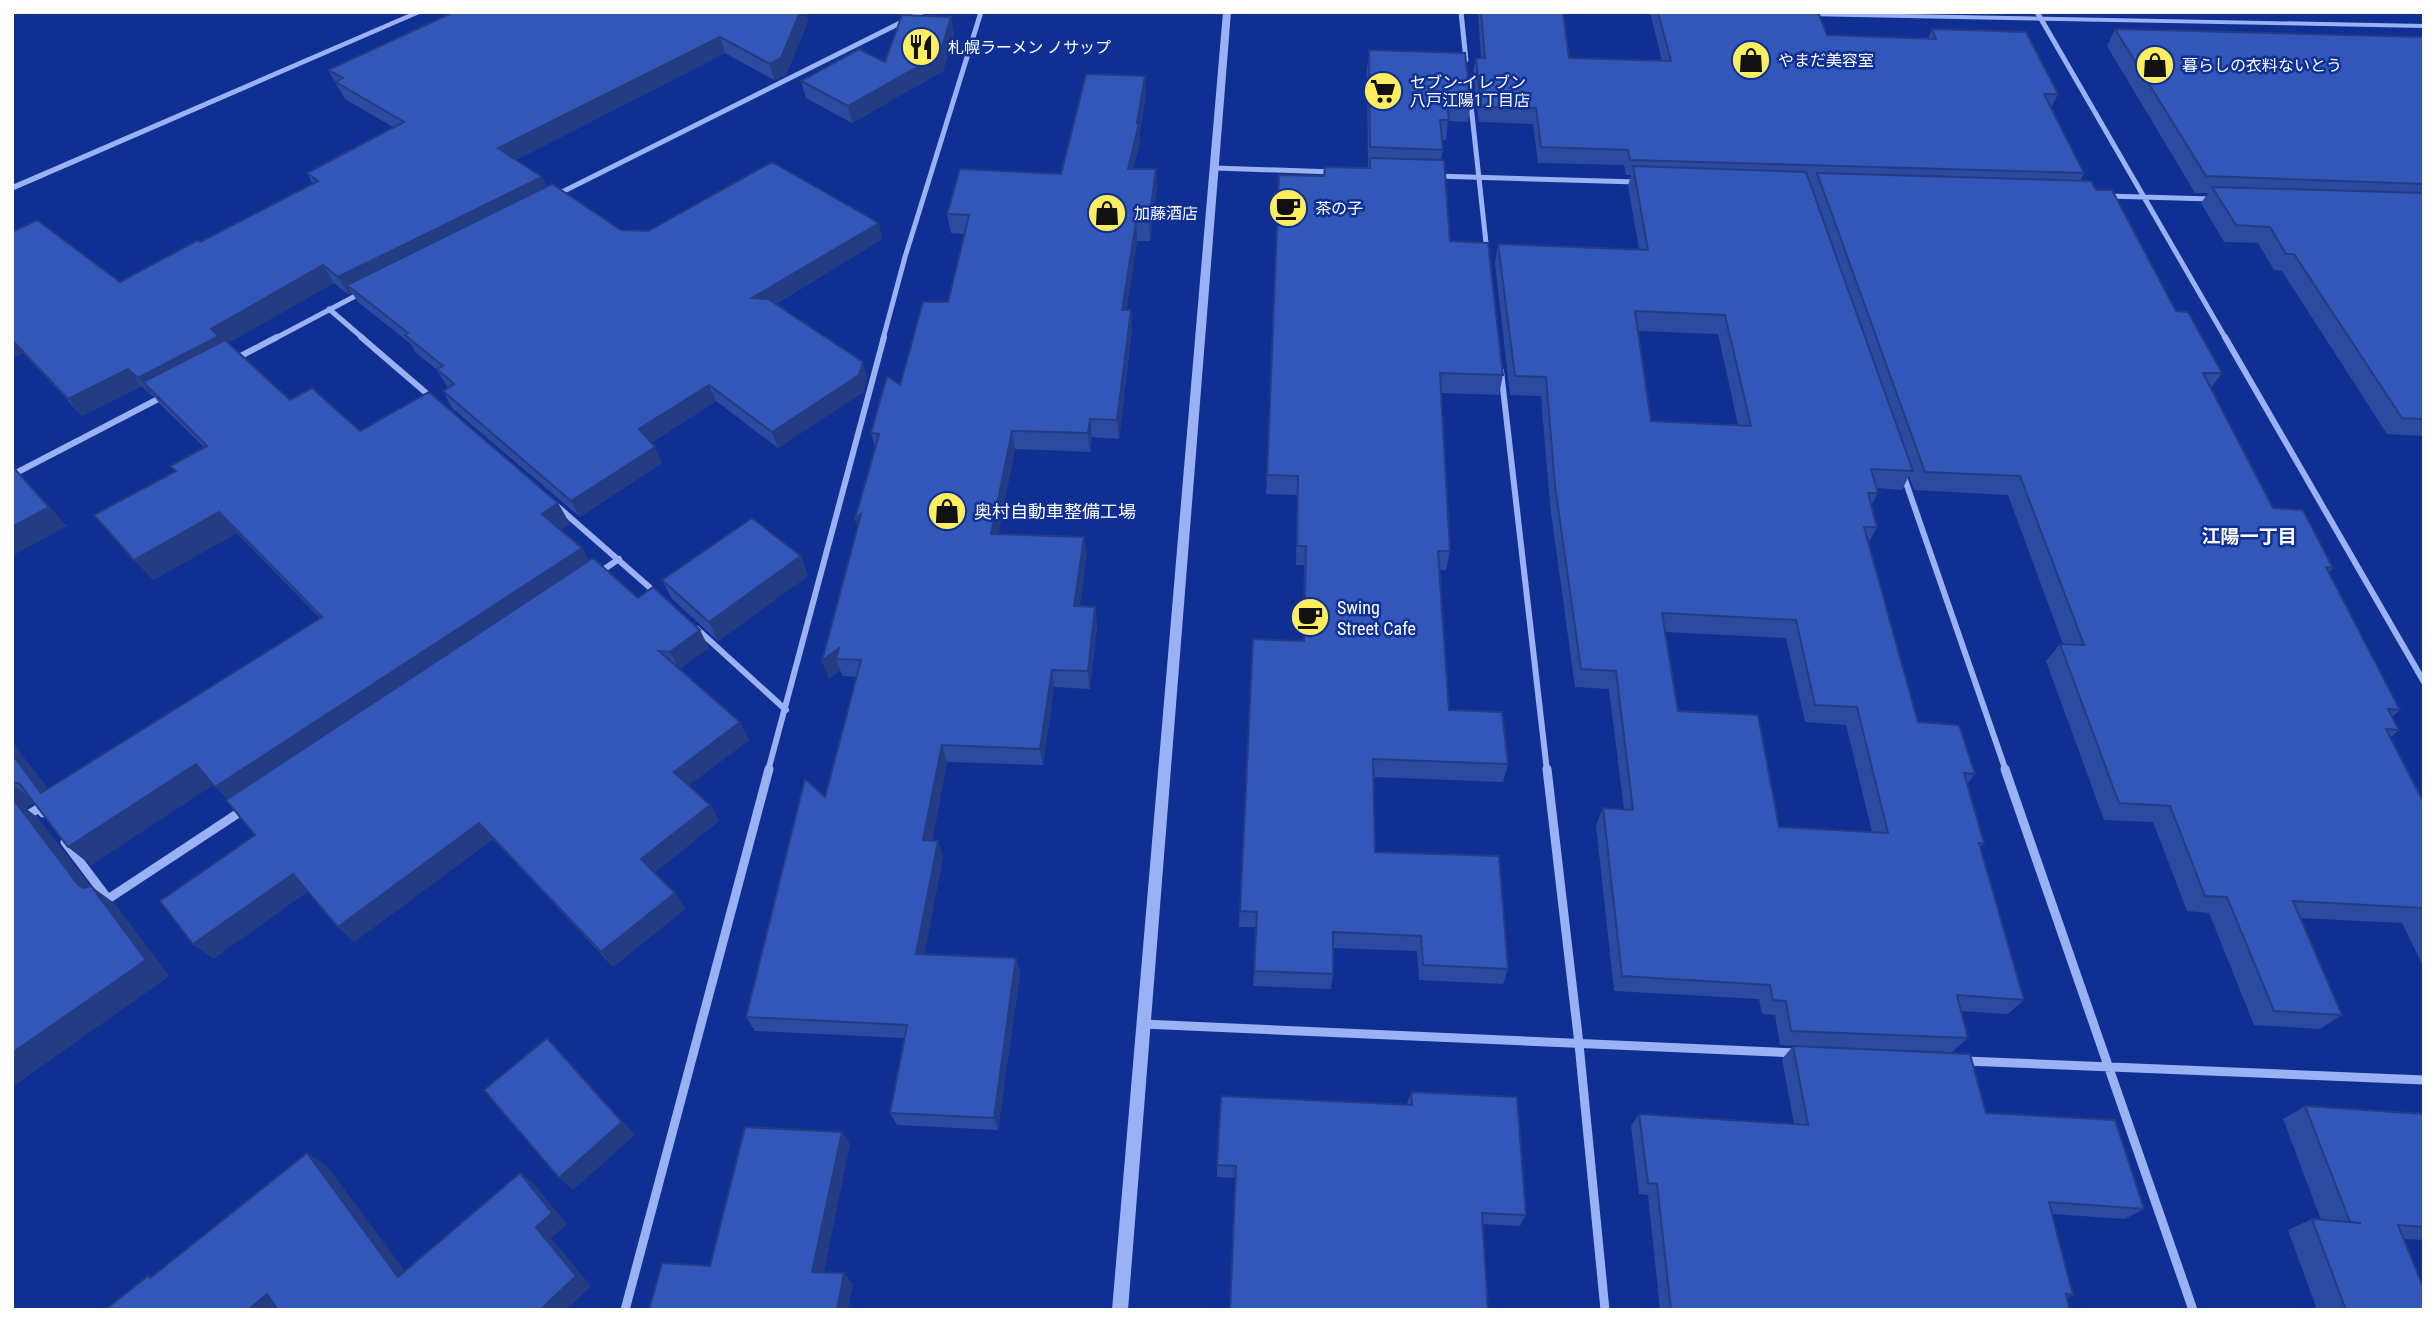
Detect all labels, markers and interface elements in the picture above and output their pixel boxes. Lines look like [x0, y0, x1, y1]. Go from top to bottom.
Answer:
restaurant icon: 札幌ラーメン ノサップ [900, 26, 942, 68]
place label: 札幌ラーメン ノサップ [948, 38, 1111, 57]
shop icon: やまだ美容室 [1730, 39, 1772, 81]
shop icon: 暮らしの衣料ないとう [2134, 44, 2176, 86]
place label: やまだ美容室 [1778, 51, 1874, 70]
place label: 暮らしの衣料ないとう [2182, 56, 2342, 75]
supermarket icon: セブン-イレブン 八戸江陽1丁目店 [1362, 70, 1404, 112]
place label: セブン-イレブン 八戸江陽1丁目店 [1410, 73, 1530, 110]
cafe icon: 茶の子 [1267, 187, 1309, 229]
shop icon: 加藤酒店 [1086, 192, 1128, 234]
place label: 茶の子 [1315, 199, 1363, 218]
place label: 加藤酒店 [1134, 204, 1198, 223]
shop icon: 奥村自動車整備工場 [926, 490, 968, 532]
place label: 奥村自動車整備工場 [974, 501, 1136, 522]
district label: 江陽一丁目 [2201, 525, 2297, 548]
cafe icon: Swing Street Cafe [1289, 596, 1331, 638]
place label: Swing Street Cafe [1337, 597, 1416, 639]

